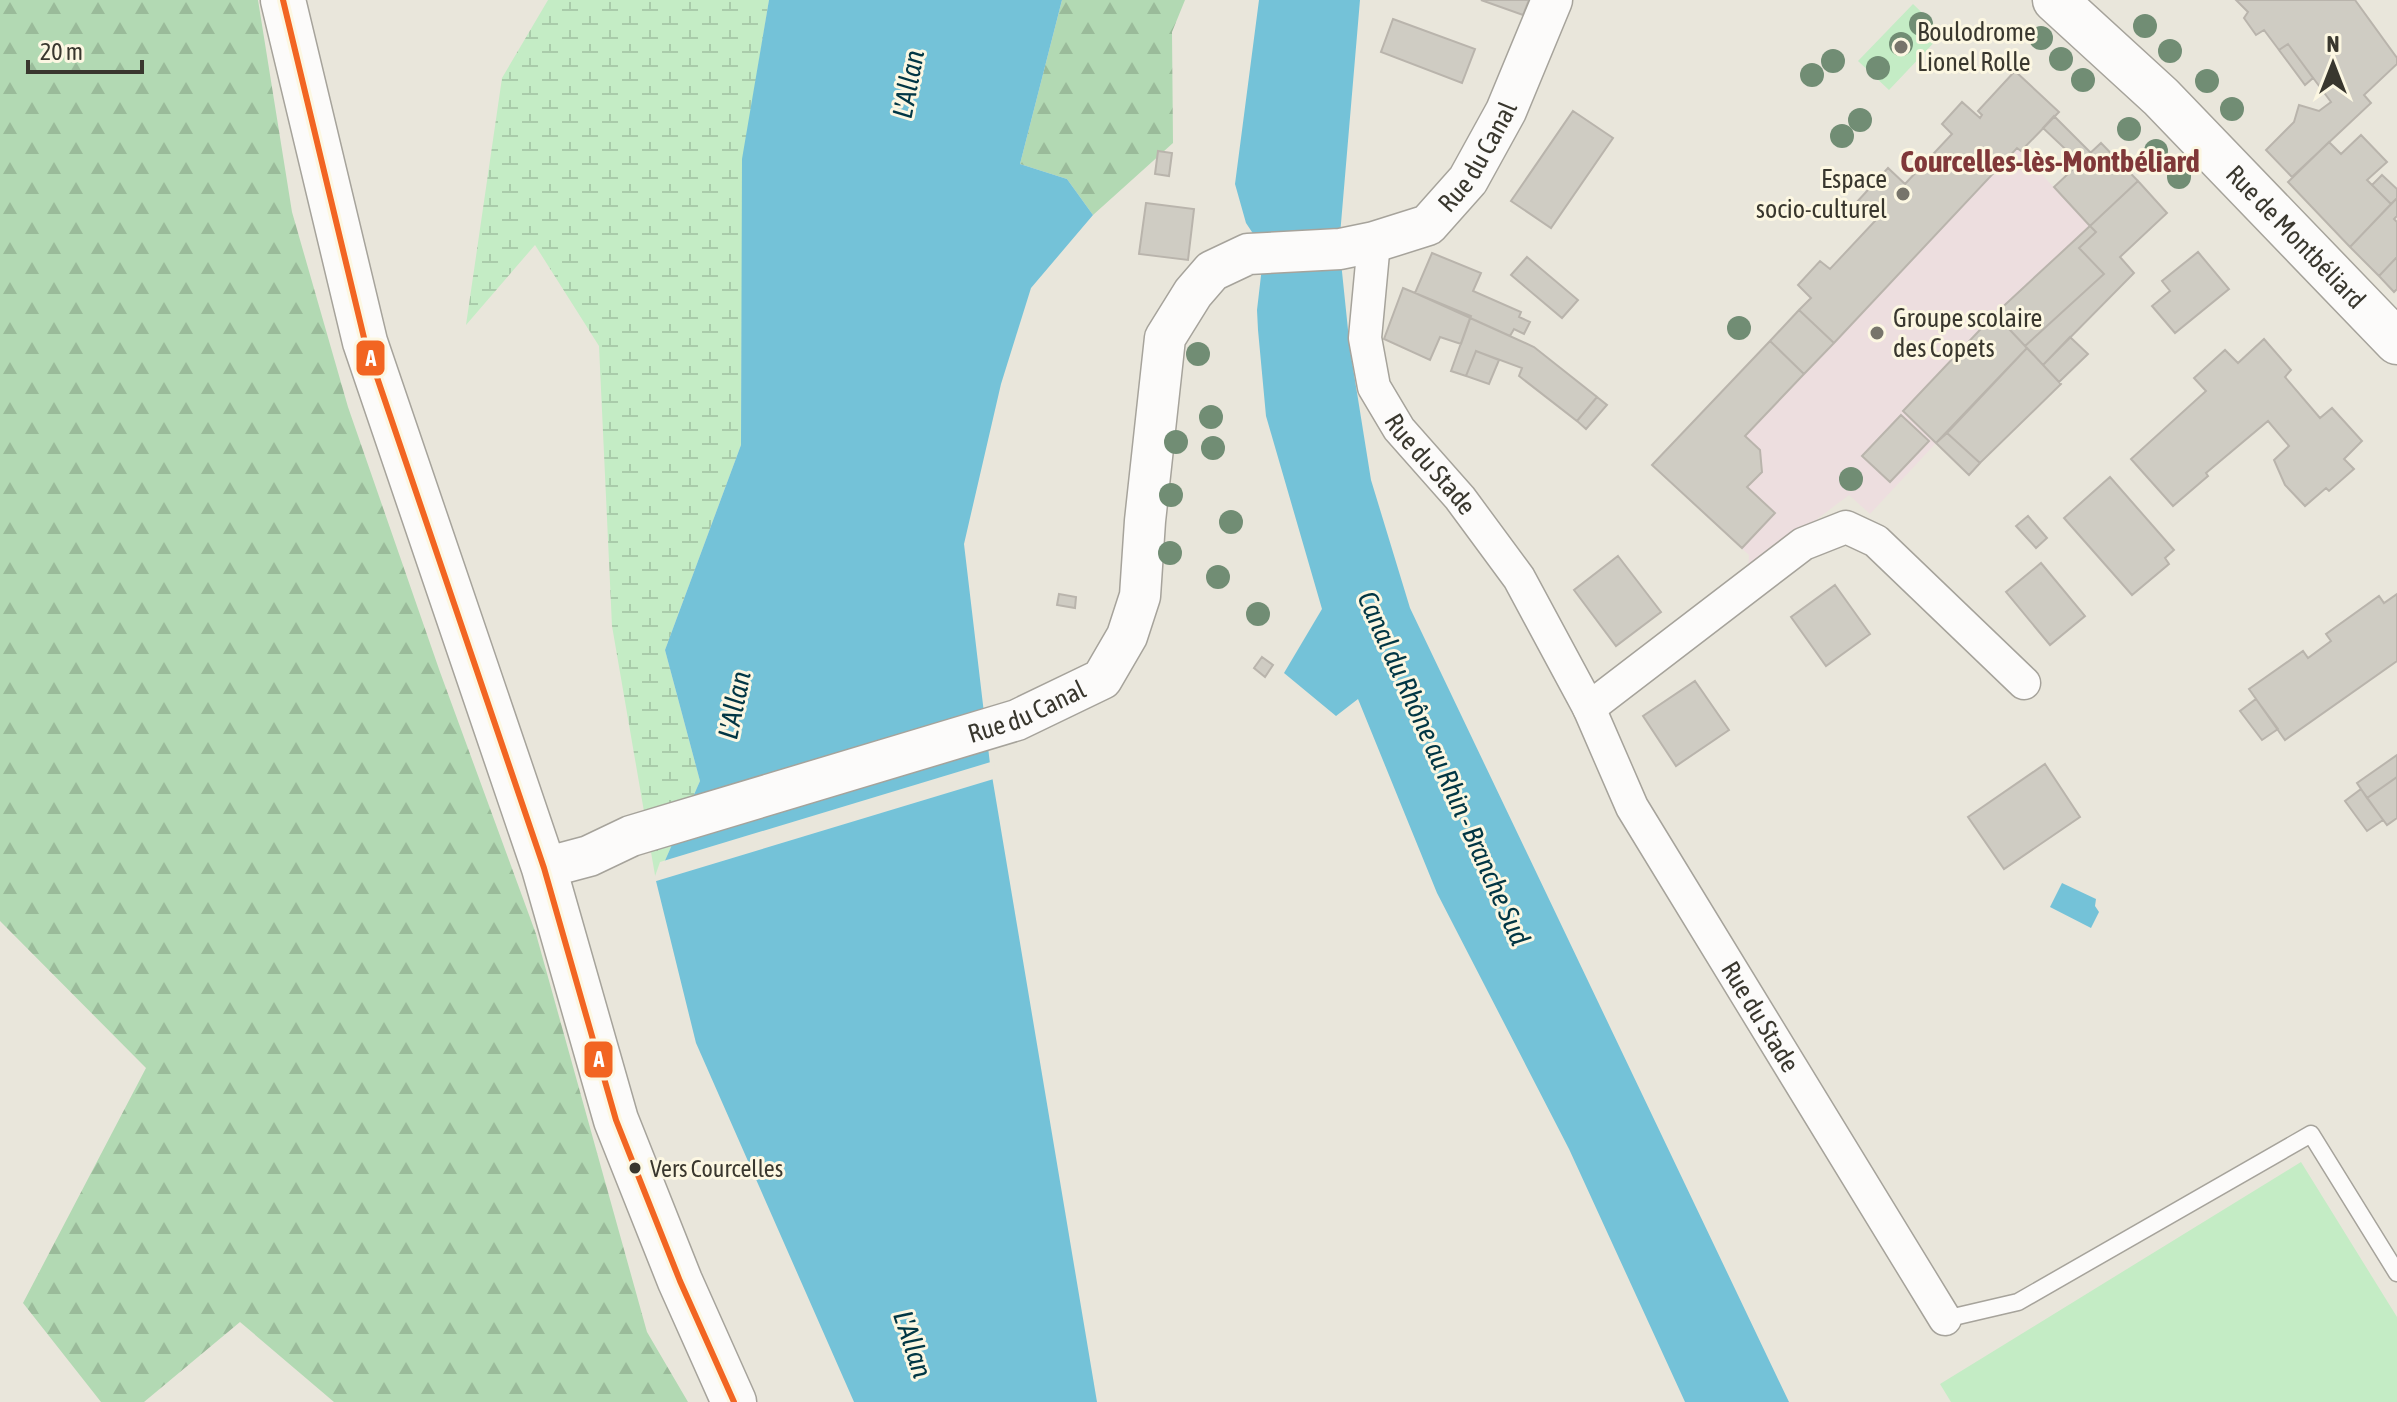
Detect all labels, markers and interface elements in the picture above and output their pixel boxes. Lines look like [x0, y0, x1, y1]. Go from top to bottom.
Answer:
place label: Boulodrome Lionel Rolle [1917, 17, 2036, 77]
scale bar [28, 24, 142, 74]
north arrow [2293, 24, 2373, 104]
text: N [2327, 31, 2339, 57]
text: 20 m [40, 38, 83, 65]
marker: Boulodrome Lionel Rolle [1892, 38, 1910, 56]
water label: L'Allan [886, 47, 930, 121]
street label: Rue du Canal [1432, 97, 1523, 218]
district label: Courcelles-lès-Montbéliard [1900, 144, 2200, 178]
street label: Rue de Montbéliard [2220, 159, 2372, 315]
place label: Espace socio-culturel [1756, 164, 1887, 224]
marker: Espace socio-culturel [1894, 185, 1912, 203]
place label: Groupe scolaire des Copets [1893, 303, 2042, 363]
marker: Groupe scolaire des Copets [1868, 324, 1886, 342]
line badge: A [355, 339, 386, 377]
text: A [365, 345, 377, 371]
street label: Rue du Stade [1378, 408, 1482, 520]
water label: Canal du Rhône au Rhin - Branche Sud [1351, 586, 1537, 950]
water label: L'Allan [711, 668, 757, 742]
street label: Rue du Canal [964, 674, 1091, 749]
street label: Rue du Stade [1715, 956, 1805, 1077]
line badge: A [583, 1040, 614, 1079]
text: A [593, 1046, 605, 1072]
place label: Vers Courcelles [650, 1155, 783, 1182]
marker: Vers Courcelles [627, 1160, 643, 1176]
water label: L'Allan [887, 1306, 939, 1382]

